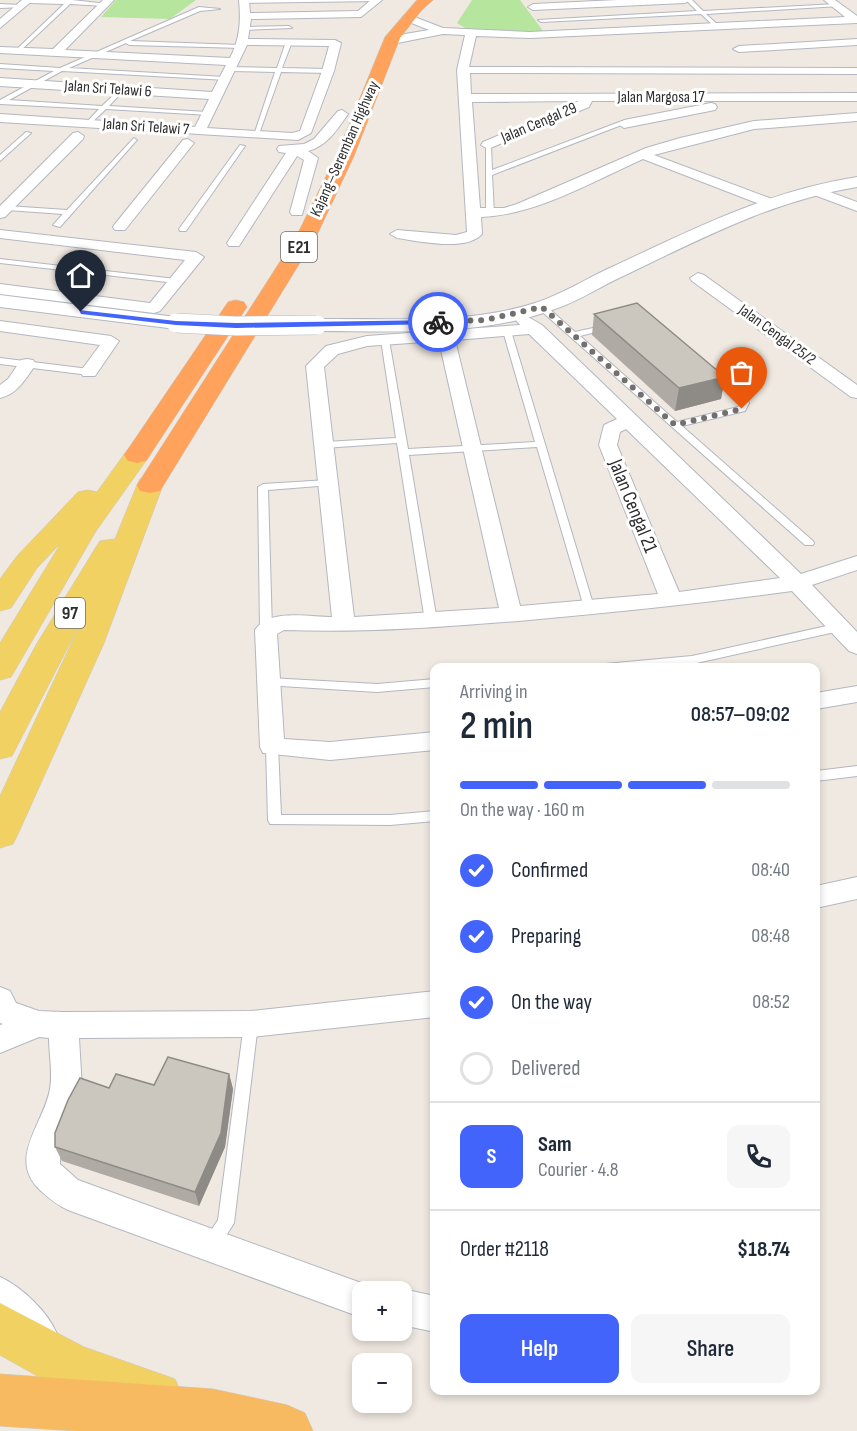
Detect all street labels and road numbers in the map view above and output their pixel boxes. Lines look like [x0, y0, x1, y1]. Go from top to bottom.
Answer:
street label: Jalan Sri Telawi 6 [63, 76, 152, 102]
street label: Kajang–Seremban Highway [307, 78, 383, 220]
street label: Jalan Margosa 17 [616, 88, 705, 107]
street label: Jalan Cengal 29 [497, 99, 580, 148]
street label: Jalan Sri Telawi 7 [101, 114, 191, 140]
road number: E21 [281, 232, 317, 262]
street label: Jalan Cengal 25/2 [734, 300, 819, 369]
street label: Jalan Cengal 21 [603, 455, 663, 556]
road number: 97 [55, 598, 85, 628]

